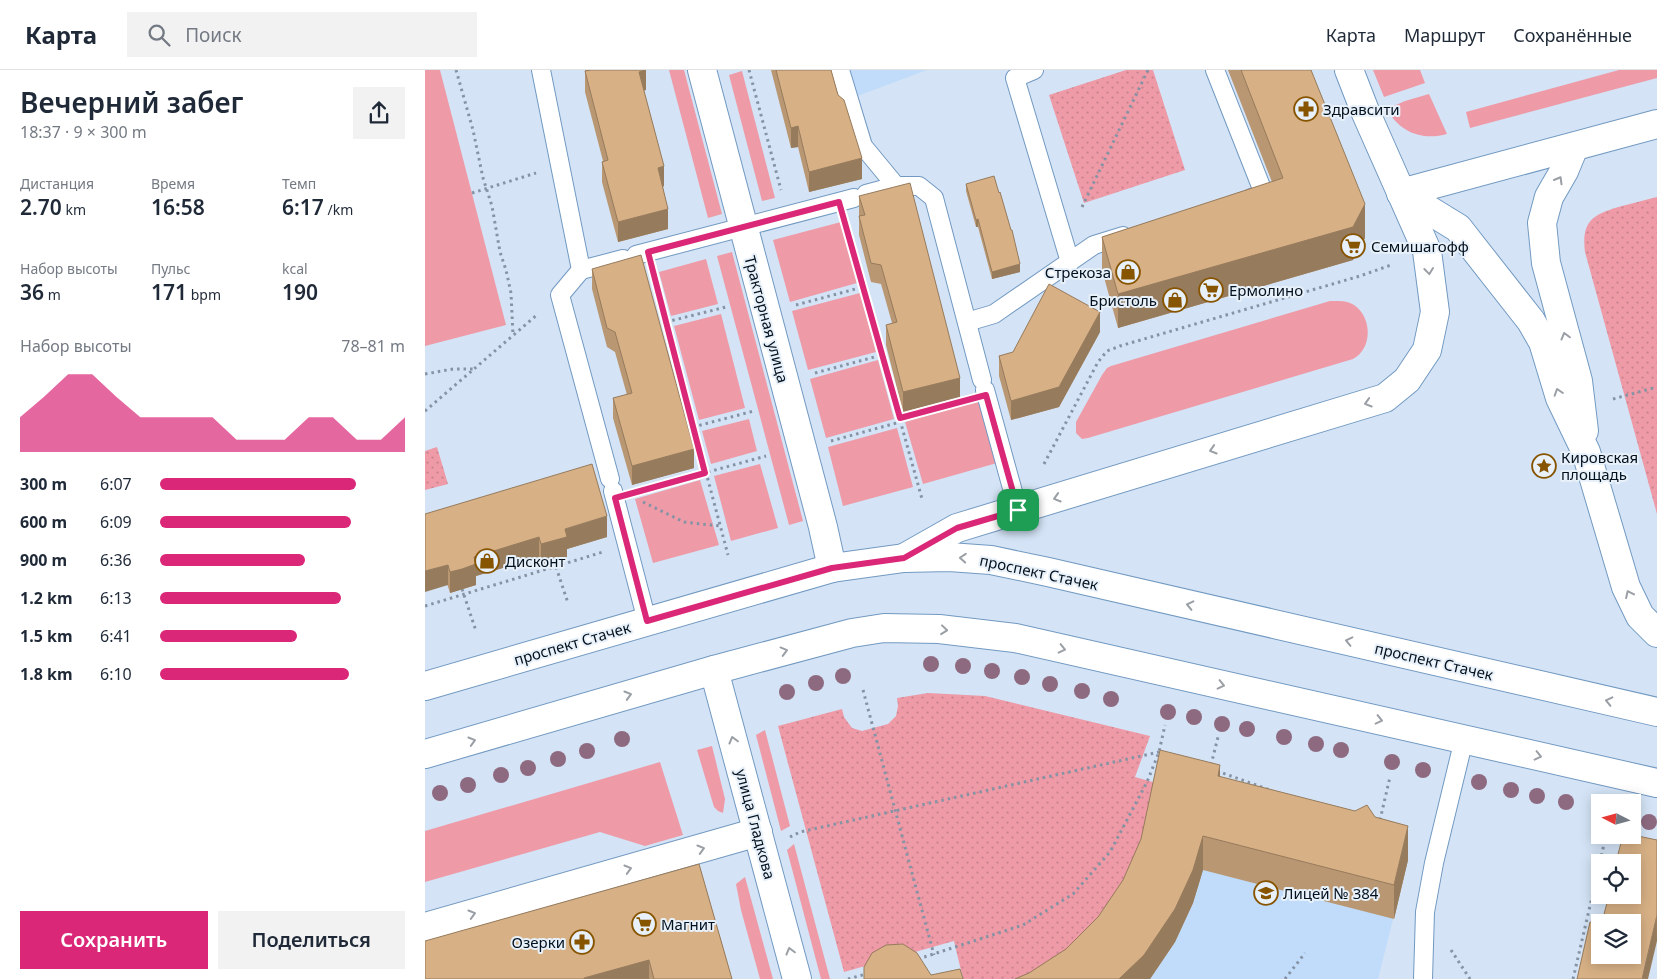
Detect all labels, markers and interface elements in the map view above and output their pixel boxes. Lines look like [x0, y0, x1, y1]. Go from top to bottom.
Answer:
search box [127, 12, 477, 57]
text: Карта [25, 18, 97, 51]
icon: search [145, 21, 173, 49]
text: Поиск [185, 22, 242, 48]
text: Карта [1326, 23, 1376, 47]
text: Маршрут [1404, 23, 1485, 47]
text: Сохранённые [1513, 23, 1632, 47]
text: Вечерний забег [20, 83, 243, 121]
button: share [353, 87, 405, 139]
pharmacy icon: Здравсити [1293, 96, 1319, 122]
place label: Здравсити [1323, 99, 1400, 119]
text: 18:37 · 9 × 300 m [20, 121, 147, 143]
text: Дистанция [20, 174, 94, 193]
text: Время [151, 174, 195, 193]
text: Темп [282, 174, 316, 193]
one-way arrow [1552, 176, 1562, 185]
text: 2.70 [20, 193, 62, 221]
text: 16:58 [151, 193, 205, 221]
text: 6:17 [282, 193, 324, 221]
text: km [62, 200, 86, 219]
text: /km [324, 200, 353, 219]
supermarket icon: Семишагофф [1340, 233, 1366, 259]
place label: Семишагофф [1371, 236, 1469, 256]
street label: Тракторная улица [740, 253, 794, 385]
text: Набор высоты [20, 259, 118, 278]
text: Пульс [151, 259, 190, 278]
text: kcal [282, 259, 308, 278]
shop icon: Стрекоза [1115, 259, 1141, 285]
place label: Стрекоза [1045, 262, 1111, 282]
one-way arrow [1424, 266, 1434, 275]
supermarket icon: Ермолино [1198, 277, 1224, 303]
text: 36 [20, 278, 44, 306]
text: 171 [151, 278, 187, 306]
text: 190 [282, 278, 318, 306]
place label: Ермолино [1229, 280, 1303, 300]
text: m [44, 285, 61, 304]
text: bpm [187, 285, 221, 304]
shop icon: Бристоль [1162, 287, 1188, 313]
place label: Бристоль [1089, 290, 1157, 310]
one-way arrow [1561, 332, 1571, 340]
text: Набор высоты [20, 335, 132, 357]
text: 78–81 m [341, 335, 405, 357]
one-way arrow [1554, 389, 1564, 397]
one-way arrow [1364, 397, 1373, 407]
one-way arrow [1209, 445, 1217, 455]
place label: Кировская площадь [1561, 447, 1638, 484]
place icon: Кировская площадь [1531, 453, 1557, 479]
text: 300 m [20, 473, 67, 495]
text: 6:07 [100, 473, 132, 495]
pin [997, 489, 1039, 531]
one-way arrow [1054, 492, 1062, 502]
icon: arrive [1004, 496, 1032, 524]
text: 600 m [20, 511, 67, 533]
text: 6:09 [100, 511, 132, 533]
shop icon: Дисконт [474, 548, 500, 574]
text: 900 m [20, 549, 67, 571]
text: 6:36 [100, 549, 132, 571]
street label: проспект Стачек [978, 550, 1100, 594]
place label: Дисконт [505, 551, 565, 571]
one-way arrow [959, 552, 967, 563]
text: 1.2 km [20, 587, 72, 609]
text: 6:13 [100, 587, 132, 609]
one-way arrow [1625, 590, 1636, 599]
one-way arrow [1186, 600, 1195, 611]
street label: проспект Стачек [511, 617, 633, 669]
one-way arrow [940, 624, 948, 635]
text: 1.5 km [20, 625, 72, 647]
text: 6:41 [100, 625, 132, 647]
one-way arrow [1344, 636, 1353, 647]
street label: проспект Стачек [1373, 638, 1495, 684]
one-way arrow [1058, 643, 1067, 654]
one-way arrow [780, 646, 789, 657]
text: 1.8 km [20, 663, 72, 685]
text: 6:10 [100, 663, 132, 685]
one-way arrow [1216, 679, 1225, 690]
one-way arrow [623, 690, 631, 700]
one-way arrow [1605, 696, 1614, 707]
one-way arrow [1375, 714, 1384, 725]
one-way arrow [467, 736, 475, 746]
one-way arrow [729, 736, 739, 745]
one-way arrow [1533, 750, 1542, 761]
street label: улица Гладкова [732, 767, 780, 881]
north arrow [1591, 794, 1641, 844]
map controls [1591, 794, 1641, 964]
one-way arrow [696, 844, 704, 854]
button: locate [1591, 854, 1641, 904]
one-way arrow [624, 865, 632, 875]
school or university icon: Лицей № 384 [1253, 880, 1279, 906]
place label: Лицей № 384 [1283, 883, 1379, 903]
one-way arrow [467, 909, 475, 919]
button: Сохранить [20, 911, 208, 969]
button: Поделиться [218, 911, 405, 969]
supermarket icon: Магнит [631, 911, 657, 937]
place label: Магнит [661, 914, 715, 934]
button: layers [1591, 914, 1641, 964]
pharmacy icon: Озерки [569, 929, 595, 955]
place label: Озерки [512, 932, 565, 952]
one-way arrow [785, 948, 795, 956]

